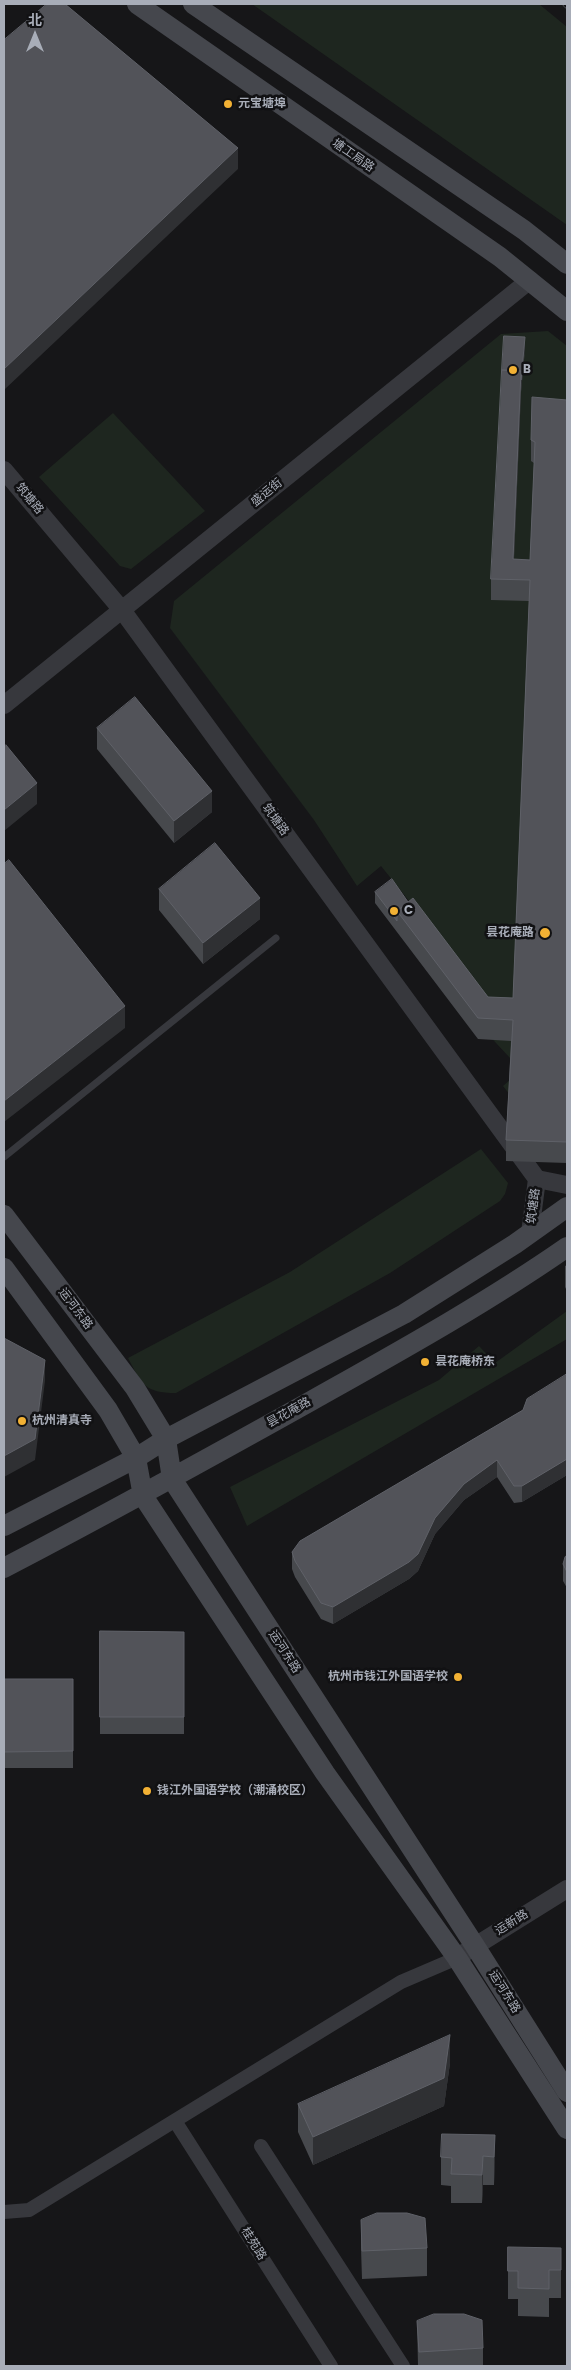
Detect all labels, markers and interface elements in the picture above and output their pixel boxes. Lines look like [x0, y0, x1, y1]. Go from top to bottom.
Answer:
north arrow [10, 10, 60, 60]
text: 北 [28, 10, 42, 30]
place label: 元宝塘埠 [238, 97, 286, 111]
marker: 元宝塘埠 [222, 98, 234, 110]
street label: 塘工局路 [329, 136, 377, 176]
place label: B [523, 363, 531, 377]
marker: B [507, 364, 519, 376]
street label: 盛运街 [248, 476, 286, 510]
street label: 筑塘路 [12, 481, 46, 517]
street label: 筑塘路 [259, 801, 291, 839]
place label: C [404, 904, 413, 918]
marker: C [388, 905, 400, 917]
place label: 昙花庵路 [486, 926, 534, 940]
marker: 昙花庵路 [538, 926, 552, 940]
street label: 筑塘路 [525, 1187, 543, 1225]
street label: 运河东路 [55, 1285, 95, 1333]
place label: 昙花庵桥东 [435, 1355, 495, 1369]
marker: 昙花庵桥东 [419, 1356, 431, 1368]
street label: 昙花庵路 [265, 1395, 313, 1431]
place label: 杭州清真寺 [32, 1414, 92, 1428]
marker: 杭州清真寺 [16, 1415, 28, 1427]
street label: 运河东路 [265, 1628, 303, 1676]
place label: 杭州市钱江外国语学校 [328, 1670, 448, 1684]
marker: 杭州市钱江外国语学校 [452, 1671, 464, 1683]
place label: 钱江外国语学校（潮涌校区） [157, 1784, 313, 1798]
marker: 钱江外国语学校（潮涌校区） [141, 1785, 153, 1797]
street label: 运新路 [493, 1907, 531, 1939]
street label: 运河东路 [485, 1968, 523, 2016]
street label: 桂苑路 [237, 2225, 269, 2263]

